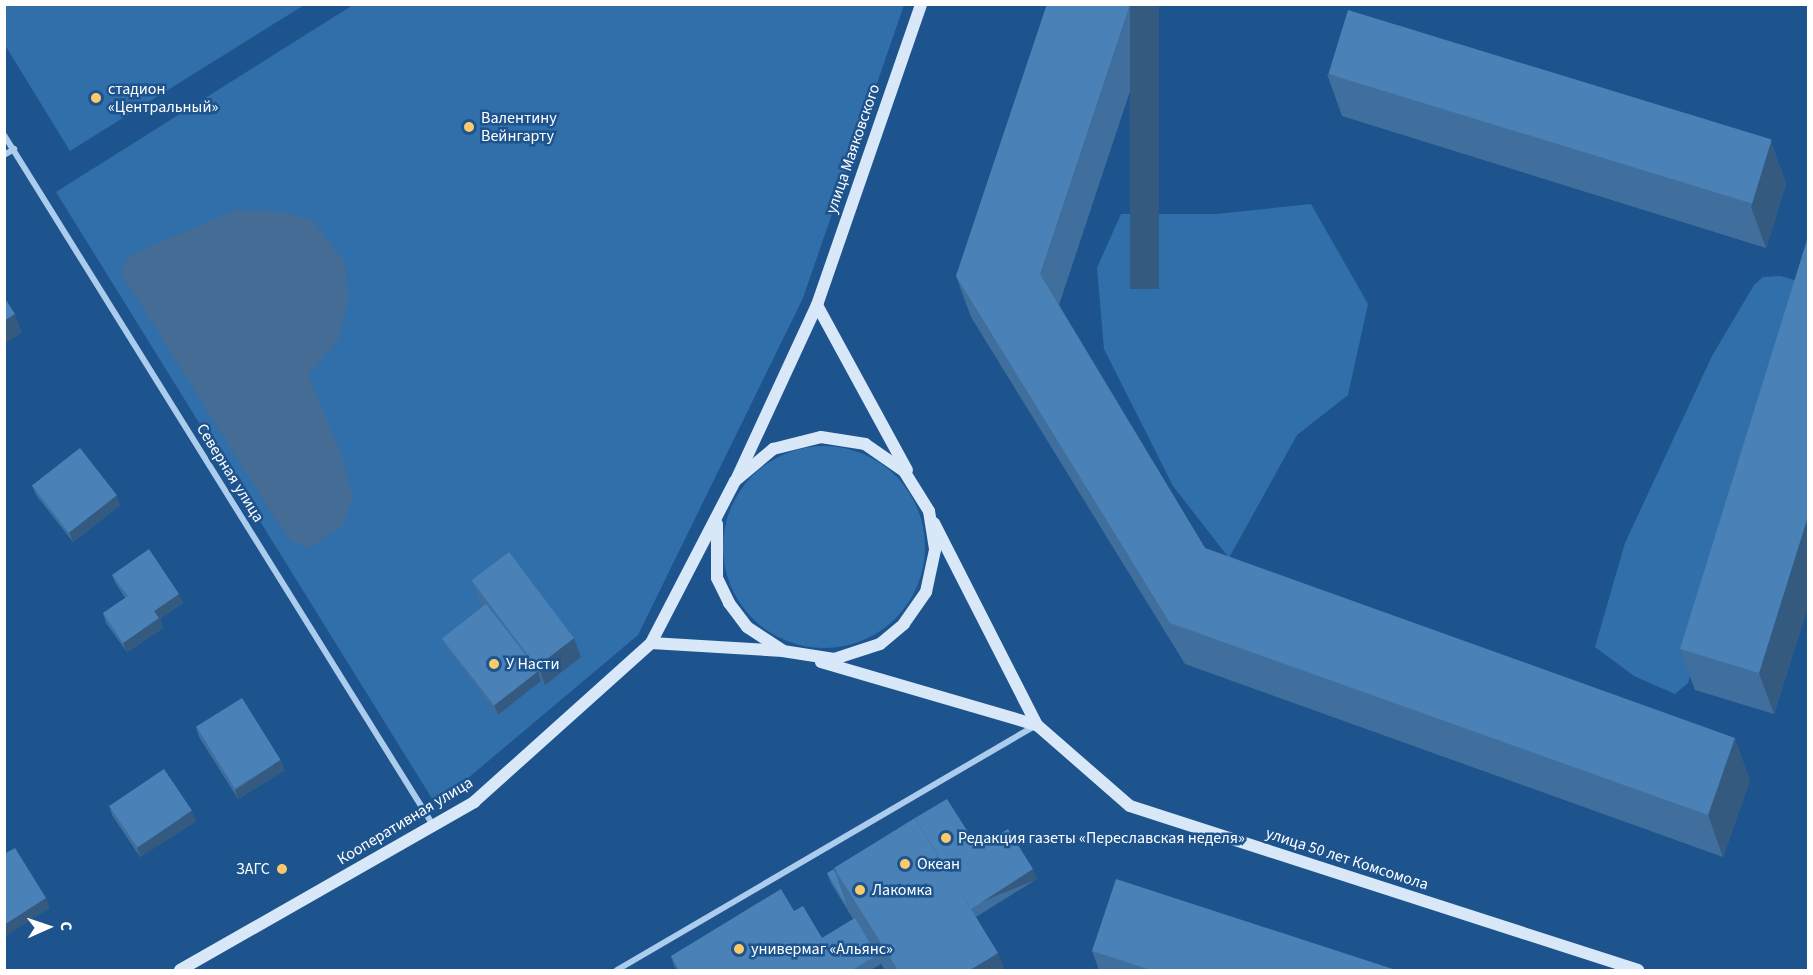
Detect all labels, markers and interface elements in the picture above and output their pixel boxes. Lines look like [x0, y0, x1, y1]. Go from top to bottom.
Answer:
place label: стадион «Центральный» [108, 79, 218, 117]
street label: улица Маяковского [822, 82, 884, 216]
marker: стадион «Центральный» [89, 91, 103, 105]
place label: Валентину Вейнгарту [481, 108, 557, 146]
marker: Валентину Вейнгарту [462, 120, 476, 134]
street label: Северная улица [192, 420, 268, 526]
place label: У Насти [506, 654, 559, 674]
marker: У Насти [487, 657, 501, 671]
street label: Кооперативная улица [334, 773, 476, 869]
street label: улица 50 лет Комсомола [1263, 824, 1431, 894]
place label: Редакция газеты «Переславская неделя» [958, 828, 1245, 848]
marker: Редакция газеты «Переславская неделя» [939, 831, 953, 845]
place label: Океан [917, 854, 960, 874]
marker: Океан [898, 857, 912, 871]
place label: ЗАГС [236, 859, 270, 879]
marker: ЗАГС [275, 862, 289, 876]
place label: Лакомка [872, 880, 932, 900]
marker: Лакомка [853, 883, 867, 897]
north arrow [18, 897, 78, 957]
text: С [55, 921, 77, 931]
place label: универмаг «Альянс» [751, 939, 893, 959]
marker: универмаг «Альянс» [732, 942, 746, 956]

